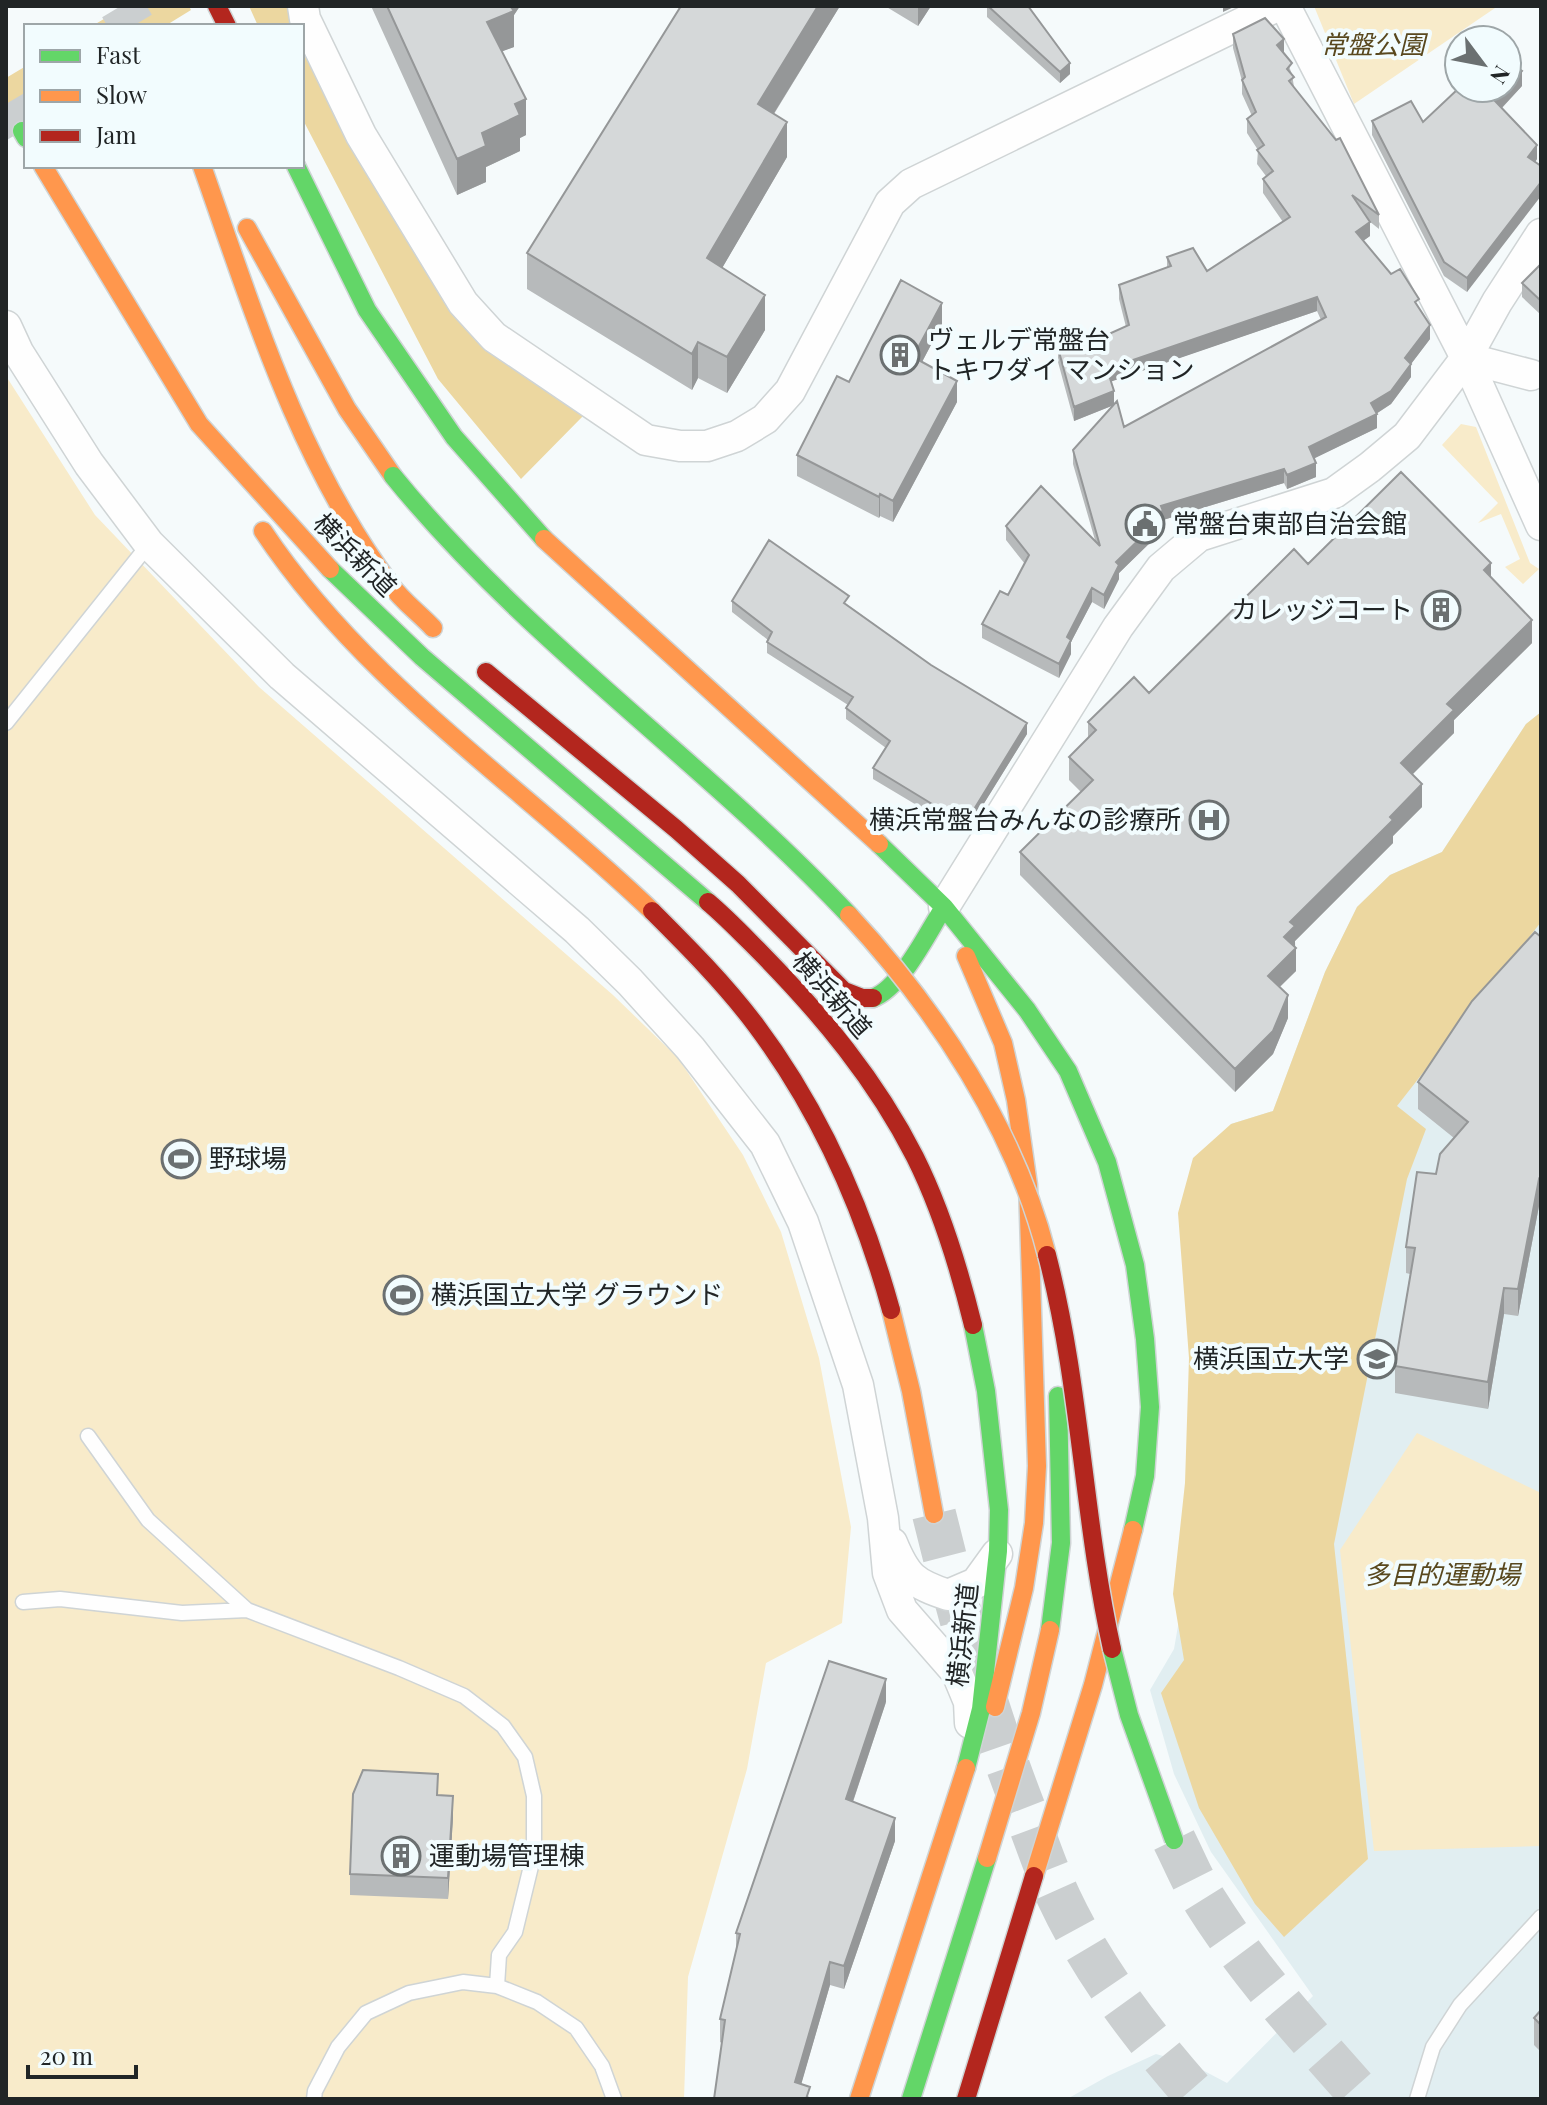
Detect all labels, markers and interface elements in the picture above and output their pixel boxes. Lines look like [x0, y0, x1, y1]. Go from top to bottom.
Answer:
legend [24, 24, 304, 168]
north arrow [1443, 24, 1523, 104]
park label: 常盤公園 [1321, 26, 1429, 61]
text: Fast [96, 38, 141, 70]
text: N [1484, 60, 1518, 90]
text: Slow [96, 78, 148, 110]
text: Jam [95, 118, 137, 150]
place label: ヴェルデ常盤台 トキワダイ マンション [928, 321, 1194, 386]
building icon: ヴェルデ常盤台 トキワダイ マンション [879, 334, 921, 376]
public building icon: 常盤台東部自治会館 [1124, 503, 1166, 545]
street label: 横浜新道 [307, 505, 405, 603]
place label: 常盤台東部自治会館 [1173, 505, 1407, 540]
building icon: カレッジコート [1420, 589, 1462, 631]
place label: カレッジコート [1231, 591, 1413, 626]
hospital icon: 横浜常盤台みんなの診療所 [1188, 799, 1230, 841]
place label: 横浜常盤台みんなの診療所 [869, 801, 1181, 836]
street label: 横浜新道 [786, 943, 880, 1045]
sports icon: 野球場 [160, 1138, 202, 1180]
place label: 野球場 [209, 1140, 287, 1175]
sports icon: 横浜国立大学 グラウンド [382, 1274, 424, 1316]
place label: 横浜国立大学 グラウンド [431, 1276, 723, 1311]
school or university icon: 横浜国立大学 [1356, 1338, 1398, 1380]
place label: 横浜国立大学 [1193, 1340, 1349, 1375]
park label: 多目的運動場 [1364, 1556, 1523, 1591]
street label: 横浜新道 [939, 1581, 984, 1688]
building icon: 運動場管理棟 [380, 1835, 422, 1877]
place label: 運動場管理棟 [429, 1837, 585, 1872]
scale bar [28, 2029, 136, 2079]
text: 20 m [40, 2039, 93, 2071]

